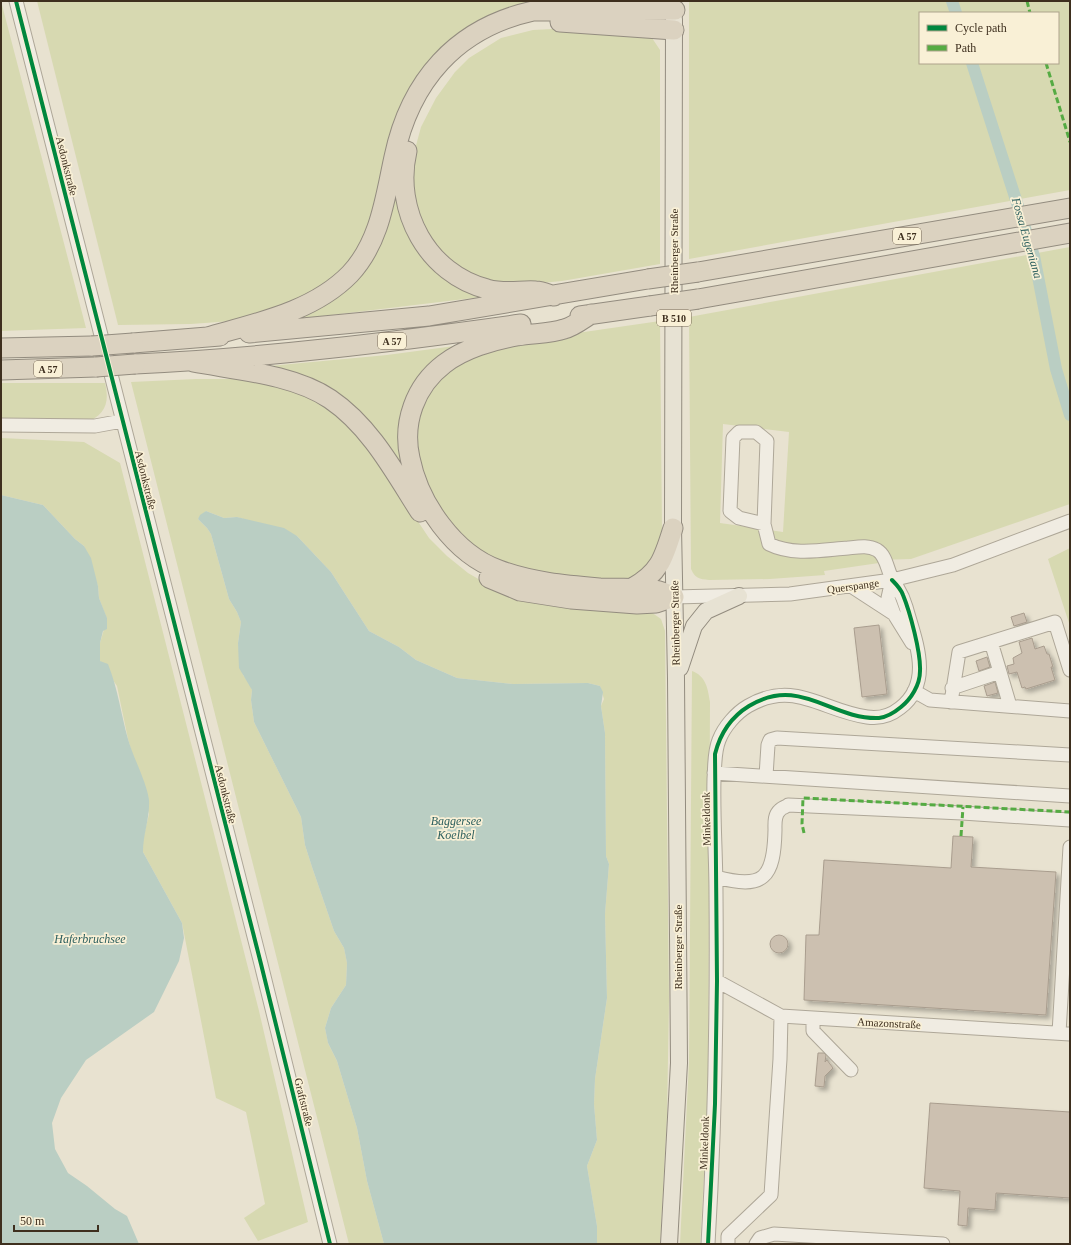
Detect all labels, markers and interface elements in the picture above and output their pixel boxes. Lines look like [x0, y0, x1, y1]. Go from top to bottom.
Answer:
legend [919, 12, 1059, 64]
text: Cycle path [955, 21, 1007, 35]
text: Path [955, 41, 976, 55]
street label: Asdonkstraße [54, 135, 80, 197]
water label: Fossa Eugeniana [1008, 195, 1045, 280]
street label: Rheinberger Straße [668, 208, 680, 294]
road number: A 57 [893, 228, 921, 244]
road number: B 510 [657, 310, 691, 326]
road number: A 57 [378, 333, 406, 349]
road number: A 57 [34, 361, 62, 377]
street label: Asdonkstraße [133, 449, 159, 511]
street label: Querspange [826, 576, 880, 596]
street label: Rheinberger Straße [668, 580, 682, 666]
street label: Asdonkstraße [213, 763, 239, 825]
street label: Minkeldonk [700, 792, 712, 846]
water label: Baggersee Koelbel [431, 814, 482, 842]
street label: Rheinberger Straße [672, 904, 684, 990]
water label: Haferbruchsee [53, 932, 126, 946]
street label: Amazonstraße [857, 1015, 921, 1031]
street label: Graftstraße [292, 1077, 316, 1128]
street label: Minkeldonk [697, 1115, 711, 1170]
scale bar [14, 1207, 98, 1233]
text: 50 m [20, 1214, 45, 1228]

